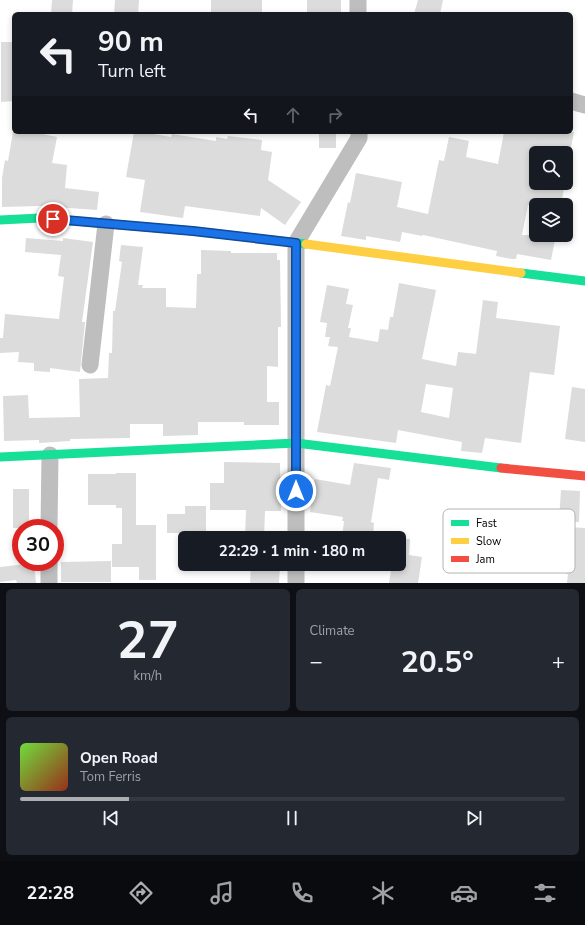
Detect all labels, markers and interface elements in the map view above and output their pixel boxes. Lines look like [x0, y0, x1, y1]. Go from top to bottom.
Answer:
text: 90 m [98, 23, 164, 61]
icon: left [32, 28, 84, 80]
text: Turn left [98, 59, 166, 83]
icon: left [240, 104, 262, 126]
icon: ahead [282, 104, 304, 126]
icon: right [324, 104, 346, 126]
map controls [529, 146, 573, 242]
button: search [529, 146, 573, 190]
button: layers [529, 198, 573, 242]
pin [36, 202, 70, 236]
icon: arrive [42, 208, 64, 230]
position arrow [275, 470, 317, 512]
legend [443, 509, 575, 573]
text: Fast [476, 516, 497, 531]
speed limit sign: 30 [12, 519, 64, 571]
text: Slow [476, 534, 501, 549]
text: 22:29 · 1 min · 180 m [219, 541, 365, 561]
text: Jam [475, 552, 495, 567]
text: 27 [117, 605, 179, 676]
text: Climate [310, 622, 355, 640]
text: 20.5° [401, 642, 474, 683]
text: − [310, 647, 323, 677]
text: + [552, 647, 565, 677]
text: km/h [133, 667, 162, 685]
text: Open Road [80, 748, 158, 768]
text: Tom Ferris [80, 768, 141, 786]
icon: previous [100, 807, 122, 829]
icon: pause [281, 807, 303, 829]
icon: next [463, 807, 485, 829]
icon: directions [127, 879, 155, 907]
icon: music [208, 879, 236, 907]
icon: phone [288, 879, 316, 907]
icon: climate [369, 879, 397, 907]
icon: car [450, 879, 478, 907]
icon: filters [531, 879, 559, 907]
text: 22:28 [26, 881, 74, 905]

